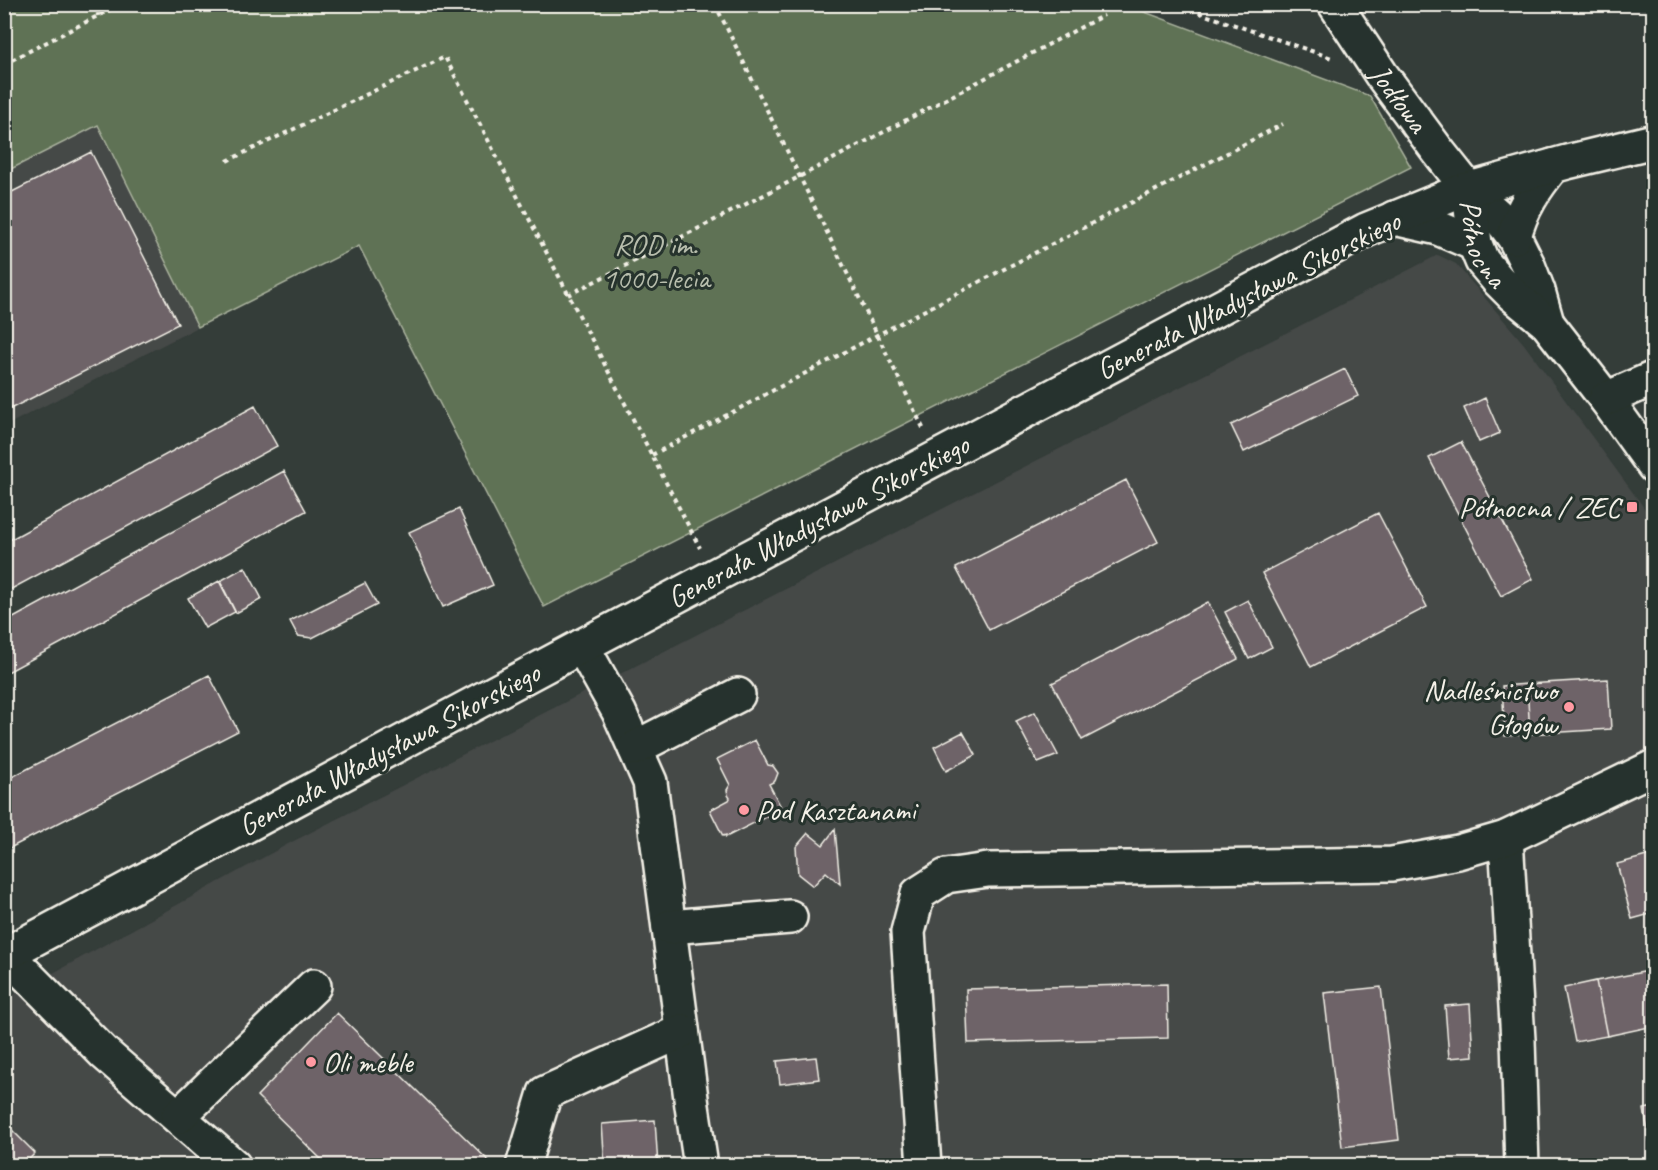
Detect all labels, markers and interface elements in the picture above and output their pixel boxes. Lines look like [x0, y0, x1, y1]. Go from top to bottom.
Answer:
street label: Jodłowa [1360, 55, 1438, 142]
street label: Północna [1451, 198, 1516, 297]
street label: Generała Władysława Sikorskiego [1090, 201, 1408, 388]
park label: ROD im. 1000-lecia [602, 225, 712, 297]
street label: Generała Władysława Sikorskiego [661, 425, 977, 617]
place label: Północna / ZEC [1459, 488, 1624, 526]
marker: Północna / ZEC [1625, 500, 1639, 514]
street label: Generała Władysława Sikorskiego [232, 653, 548, 845]
place label: Nadleśnictwo Głogów [1423, 671, 1560, 743]
marker: Nadleśnictwo Głogów [1562, 700, 1576, 714]
place label: Pod Kasztanami [756, 791, 919, 829]
marker: Pod Kasztanami [737, 803, 751, 817]
place label: Oli meble [323, 1043, 415, 1081]
marker: Oli meble [304, 1055, 318, 1069]

